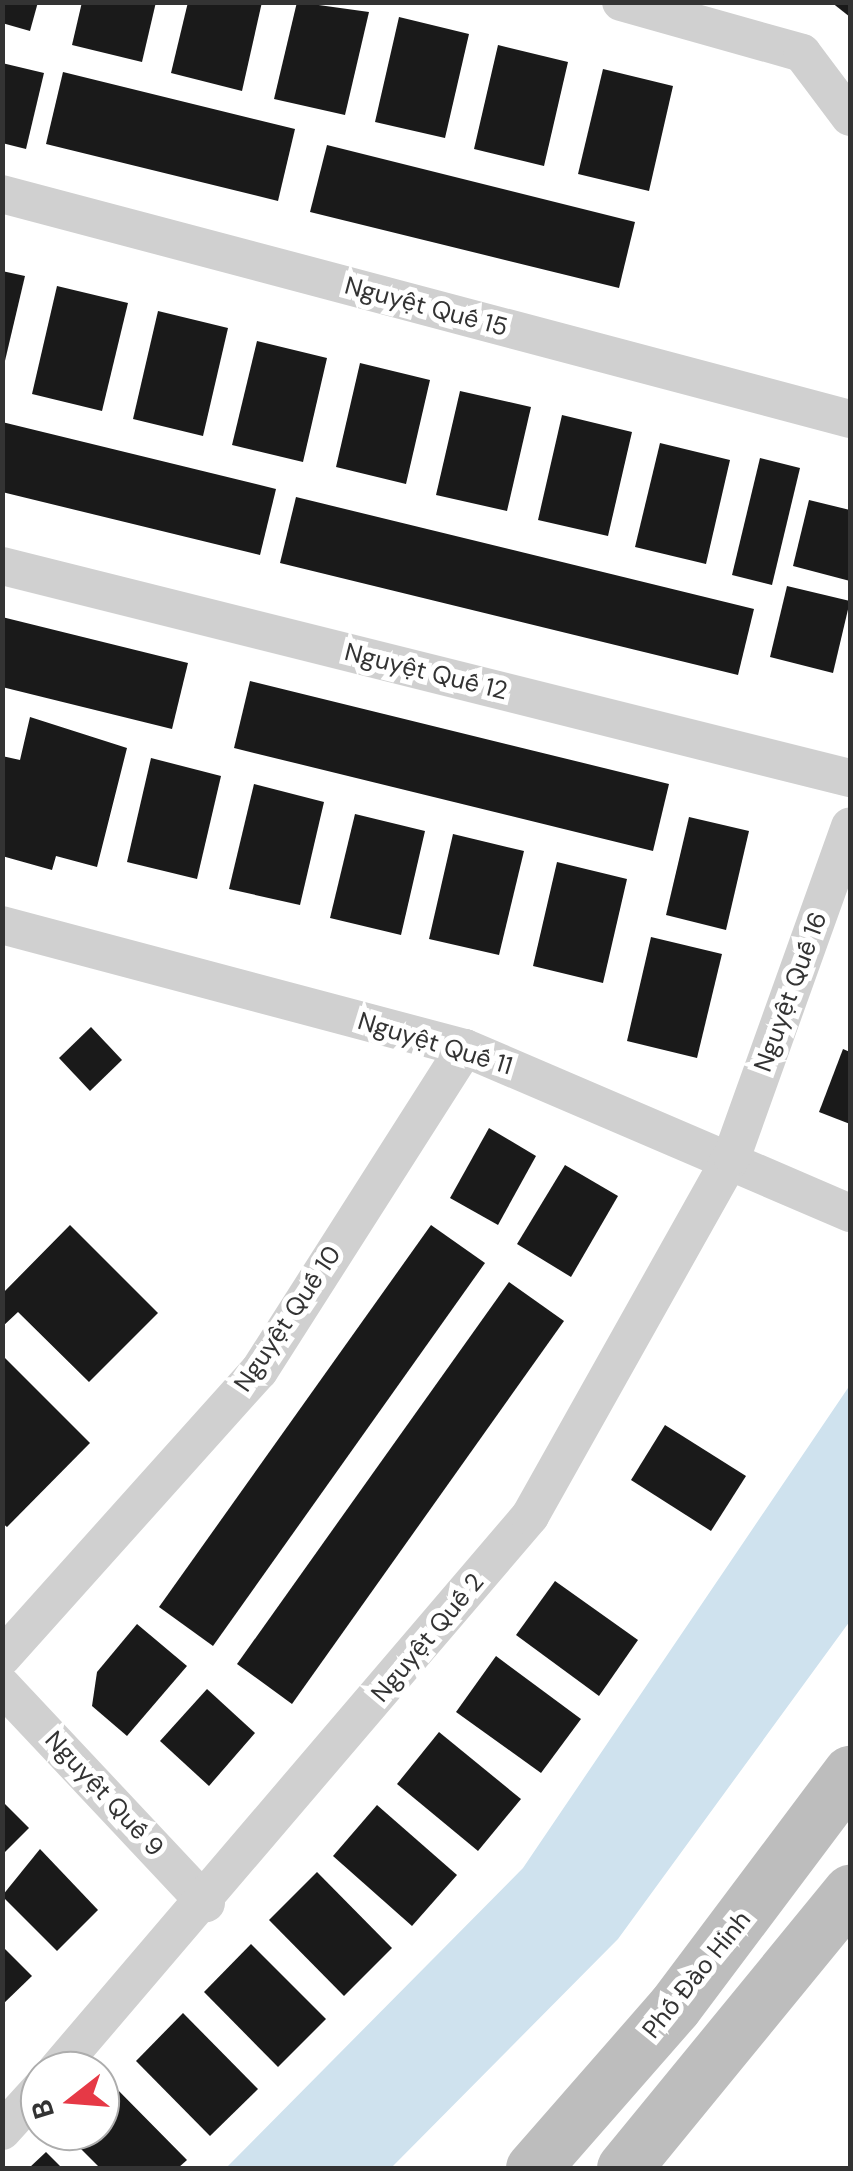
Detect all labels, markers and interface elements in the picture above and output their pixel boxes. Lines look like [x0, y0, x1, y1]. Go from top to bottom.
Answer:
street label: Nguyệt Quế 15 [341, 271, 511, 343]
street label: Nguyệt Quế 12 [342, 637, 510, 707]
street label: Nguyệt Quế 16 [748, 908, 834, 1076]
street label: Nguyệt Quế 11 [354, 1006, 516, 1082]
street label: Nguyệt Quế 10 [228, 1240, 348, 1398]
street label: Nguyệt Quế 2 [365, 1568, 491, 1708]
street label: Nguyệt Quế 9 [38, 1725, 170, 1863]
street label: Phố Đào Hinh [637, 1905, 757, 2045]
north arrow [20, 2051, 120, 2151]
text: B [22, 2095, 63, 2123]

